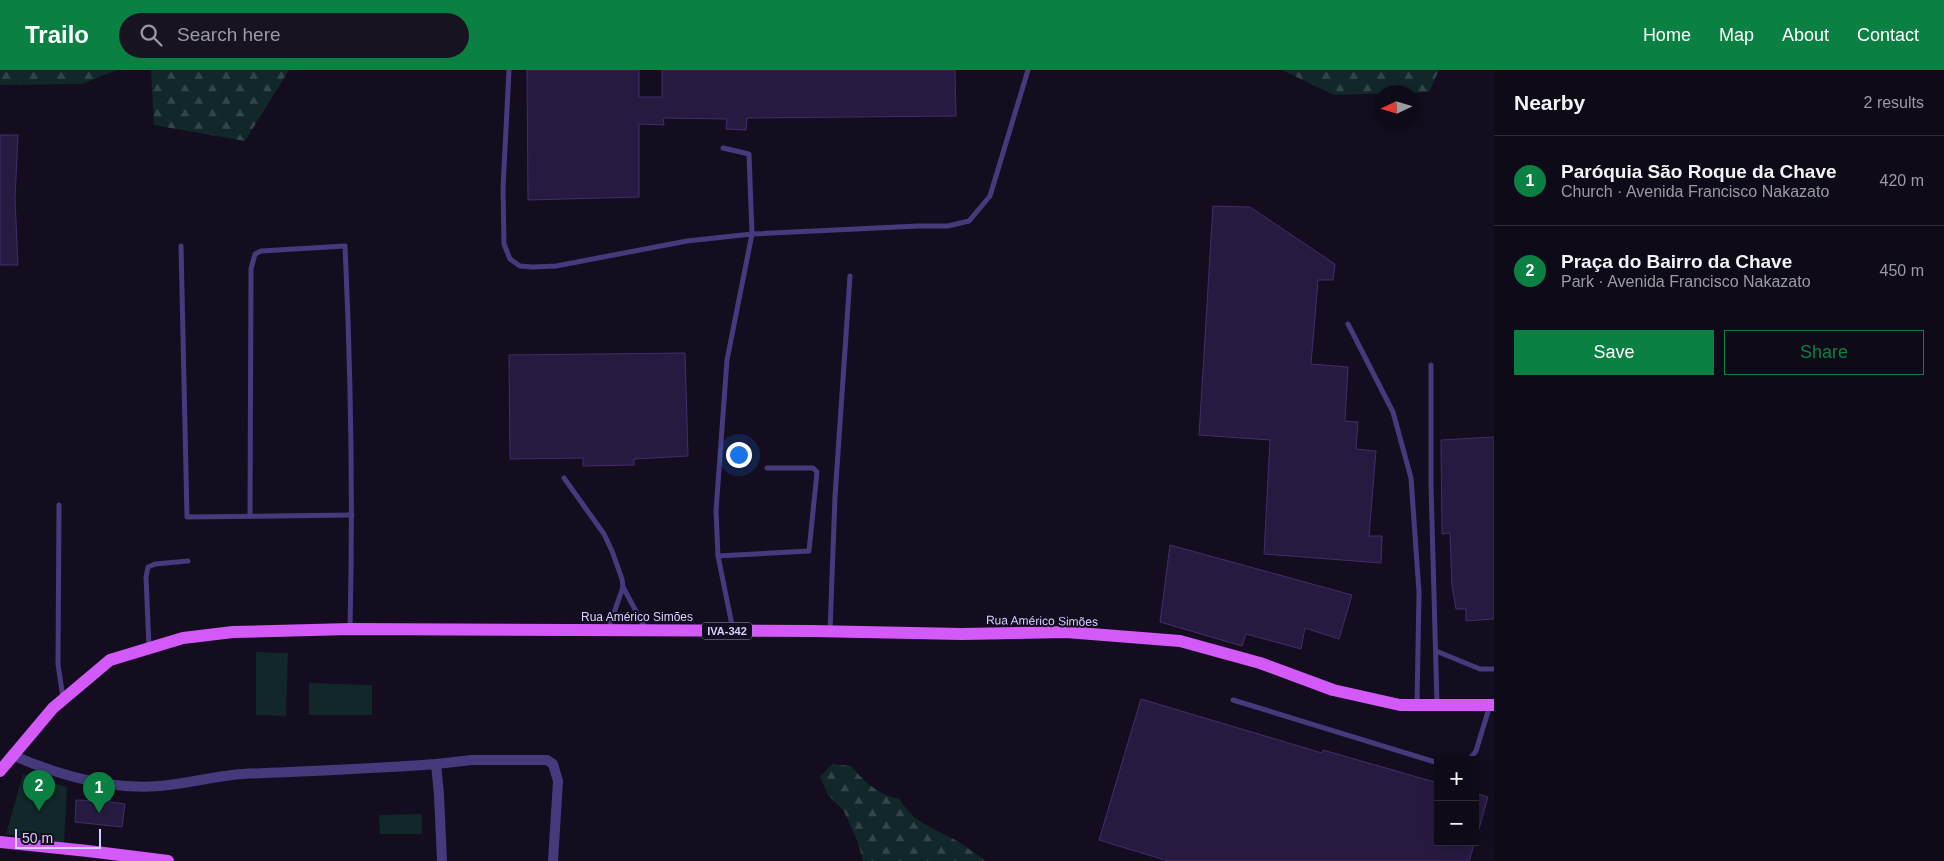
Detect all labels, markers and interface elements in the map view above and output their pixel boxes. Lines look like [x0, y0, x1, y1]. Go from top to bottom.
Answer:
search box [119, 13, 469, 58]
text: Trailo [25, 21, 89, 48]
icon: search [137, 21, 165, 49]
text: Search here [177, 24, 281, 45]
text: Home [1643, 25, 1691, 45]
text: Map [1719, 25, 1754, 45]
text: About [1782, 25, 1829, 45]
text: Contact [1857, 25, 1919, 45]
north arrow [1374, 85, 1419, 130]
text: Nearby [1514, 91, 1585, 114]
text: 2 results [1864, 94, 1924, 111]
text: Paróquia São Roque da Chave [1561, 161, 1837, 182]
text: 1 [1526, 172, 1534, 189]
text: 420 m [1880, 172, 1924, 189]
text: Church · Avenida Francisco Nakazato [1561, 183, 1829, 200]
text: Praça do Bairro da Chave [1561, 251, 1792, 272]
text: 2 [1526, 262, 1534, 279]
text: 450 m [1880, 262, 1924, 279]
text: Park · Avenida Francisco Nakazato [1561, 273, 1811, 290]
button: Save [1514, 330, 1714, 375]
button: Share [1724, 330, 1924, 375]
your location [726, 442, 752, 468]
street label: Rua Américo Simões [581, 610, 693, 624]
street label: Rua Américo Simões [986, 613, 1098, 629]
road number: IVA-342 [702, 622, 752, 640]
map controls [1434, 756, 1479, 846]
button: + [1434, 756, 1479, 801]
pin: 2 [23, 770, 55, 811]
pin: 1 [83, 772, 115, 813]
button: − [1434, 801, 1479, 846]
scale bar [15, 826, 101, 849]
text: 50 m [22, 830, 53, 846]

